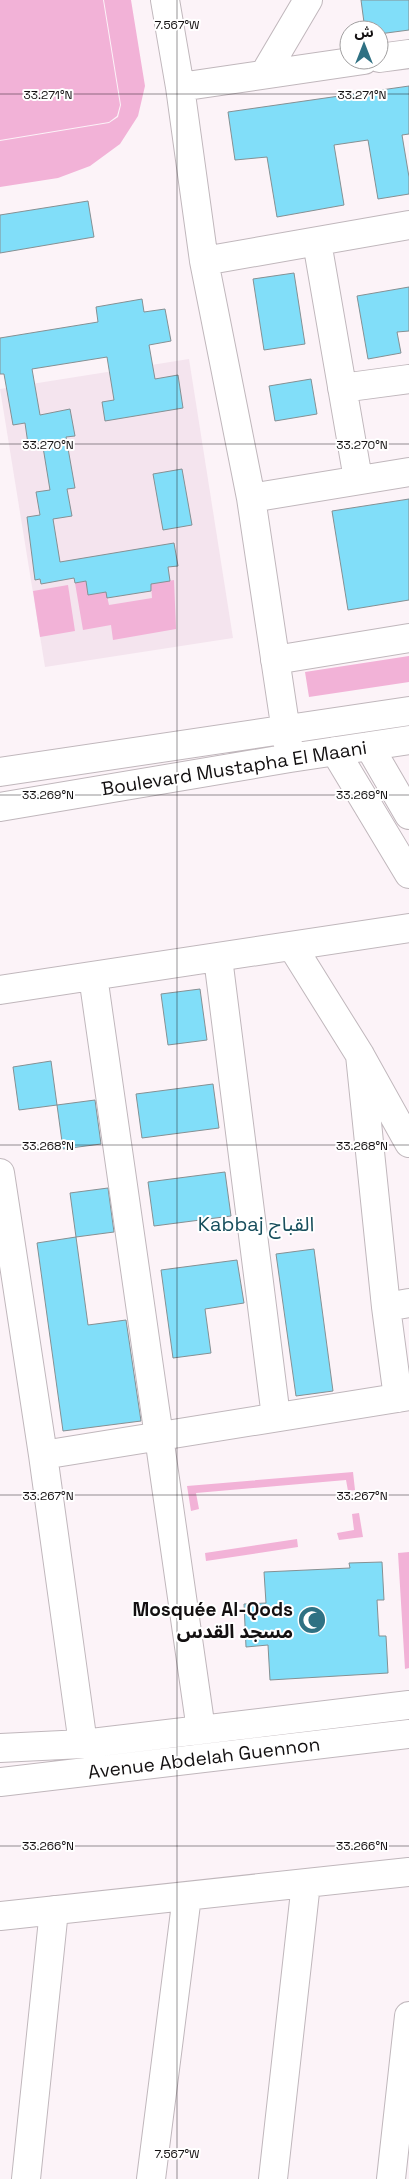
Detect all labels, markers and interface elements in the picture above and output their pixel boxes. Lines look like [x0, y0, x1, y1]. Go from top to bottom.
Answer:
text: 7.567°W [154, 17, 200, 33]
north arrow [339, 20, 389, 70]
text: ش [354, 23, 374, 41]
text: 33.271°N [24, 87, 72, 103]
text: 33.271°N [338, 87, 386, 103]
text: 33.270°N [22, 437, 74, 453]
text: 33.270°N [336, 437, 388, 453]
street label: Boulevard Mustapha El Maani [100, 735, 368, 801]
text: 33.269°N [22, 787, 74, 803]
text: 33.269°N [336, 787, 388, 803]
text: 33.268°N [22, 1138, 74, 1154]
text: 33.268°N [336, 1138, 388, 1154]
district label: Kabbaj القباج [198, 1211, 314, 1239]
text: 33.267°N [22, 1488, 74, 1504]
text: 33.267°N [336, 1488, 388, 1504]
place label: Mosquée Al-Qods مسجد القدس [132, 1597, 293, 1644]
mosque icon: Mosquée Al-Qods مسجد القدس [297, 1605, 327, 1635]
street label: Avenue Abdelah Guennon [87, 1731, 321, 1785]
text: 33.266°N [22, 1838, 74, 1854]
text: 33.266°N [336, 1838, 388, 1854]
text: 7.567°W [154, 2146, 200, 2162]

